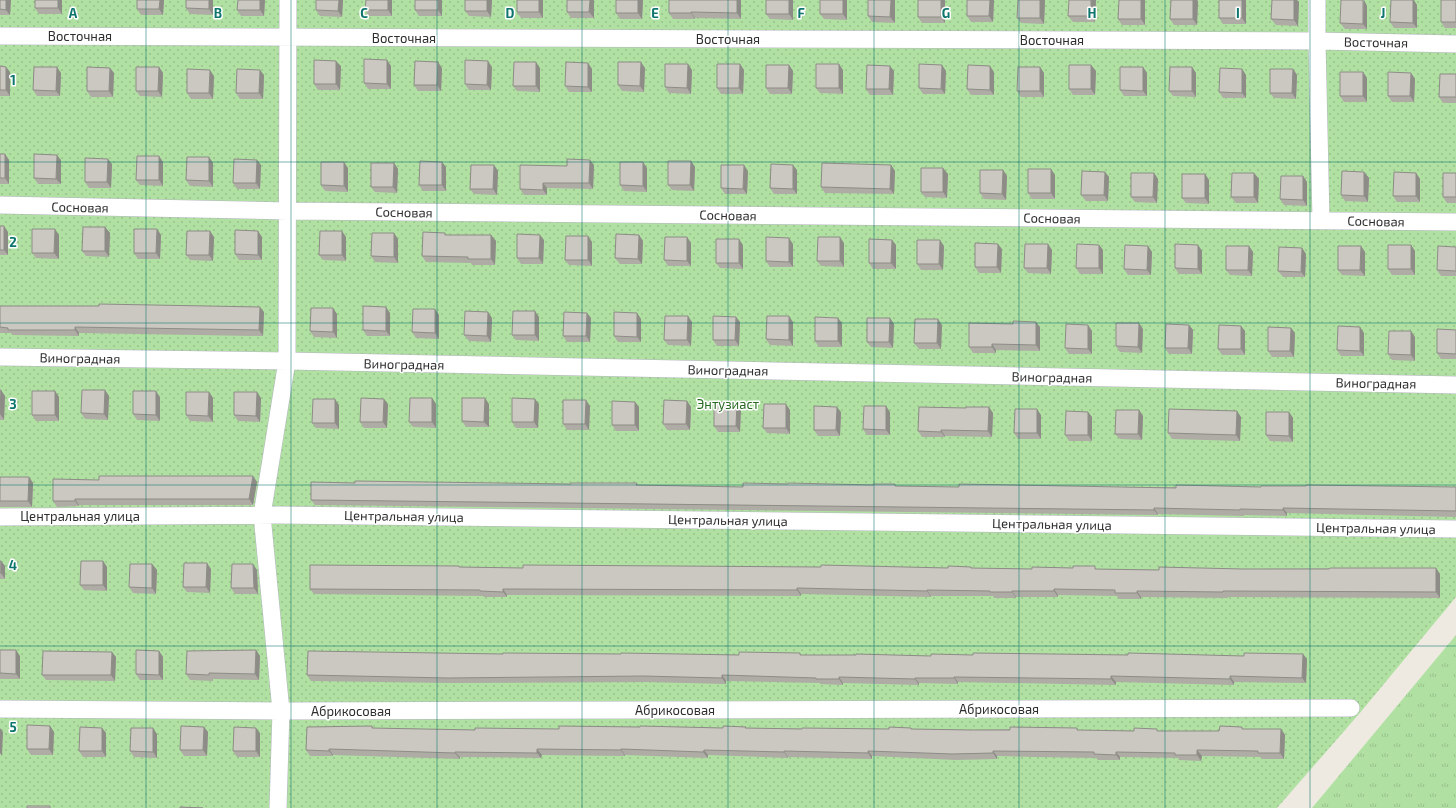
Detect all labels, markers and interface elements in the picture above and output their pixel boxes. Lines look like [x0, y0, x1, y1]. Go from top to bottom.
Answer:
text: A [69, 5, 78, 21]
text: B [214, 5, 222, 21]
text: C [360, 5, 368, 21]
text: D [506, 5, 515, 21]
text: E [651, 5, 659, 21]
text: F [797, 5, 805, 21]
text: G [942, 5, 950, 21]
text: H [1088, 5, 1097, 21]
text: I [1236, 5, 1240, 21]
text: J [1381, 5, 1385, 21]
street label: Восточная [48, 28, 112, 44]
street label: Восточная [372, 30, 436, 46]
street label: Восточная [696, 31, 760, 47]
street label: Восточная [1020, 32, 1084, 48]
street label: Восточная [1344, 33, 1408, 51]
text: 1 [10, 72, 16, 88]
street label: Сосновая [51, 198, 109, 216]
street label: Сосновая [375, 203, 433, 221]
street label: Сосновая [699, 206, 757, 224]
street label: Сосновая [1023, 209, 1081, 227]
street label: Сосновая [1347, 212, 1405, 230]
text: 2 [9, 234, 17, 250]
street label: Виноградная [39, 349, 121, 367]
street label: Виноградная [363, 355, 445, 373]
street label: Виноградная [687, 361, 769, 379]
street label: Виноградная [1011, 368, 1093, 386]
street label: Виноградная [1335, 374, 1417, 392]
text: 3 [9, 396, 17, 412]
park label: Энтузиаст [697, 396, 760, 412]
street label: Центральная улица [344, 507, 464, 525]
street label: Центральная улица [20, 508, 140, 524]
street label: Центральная улица [668, 511, 788, 529]
street label: Центральная улица [992, 515, 1112, 533]
street label: Центральная улица [1316, 519, 1436, 537]
text: 4 [9, 557, 17, 573]
street label: Абрикосовая [959, 701, 1039, 717]
street label: Абрикосовая [635, 702, 715, 718]
street label: Абрикосовая [311, 703, 391, 719]
text: 5 [9, 719, 17, 735]

